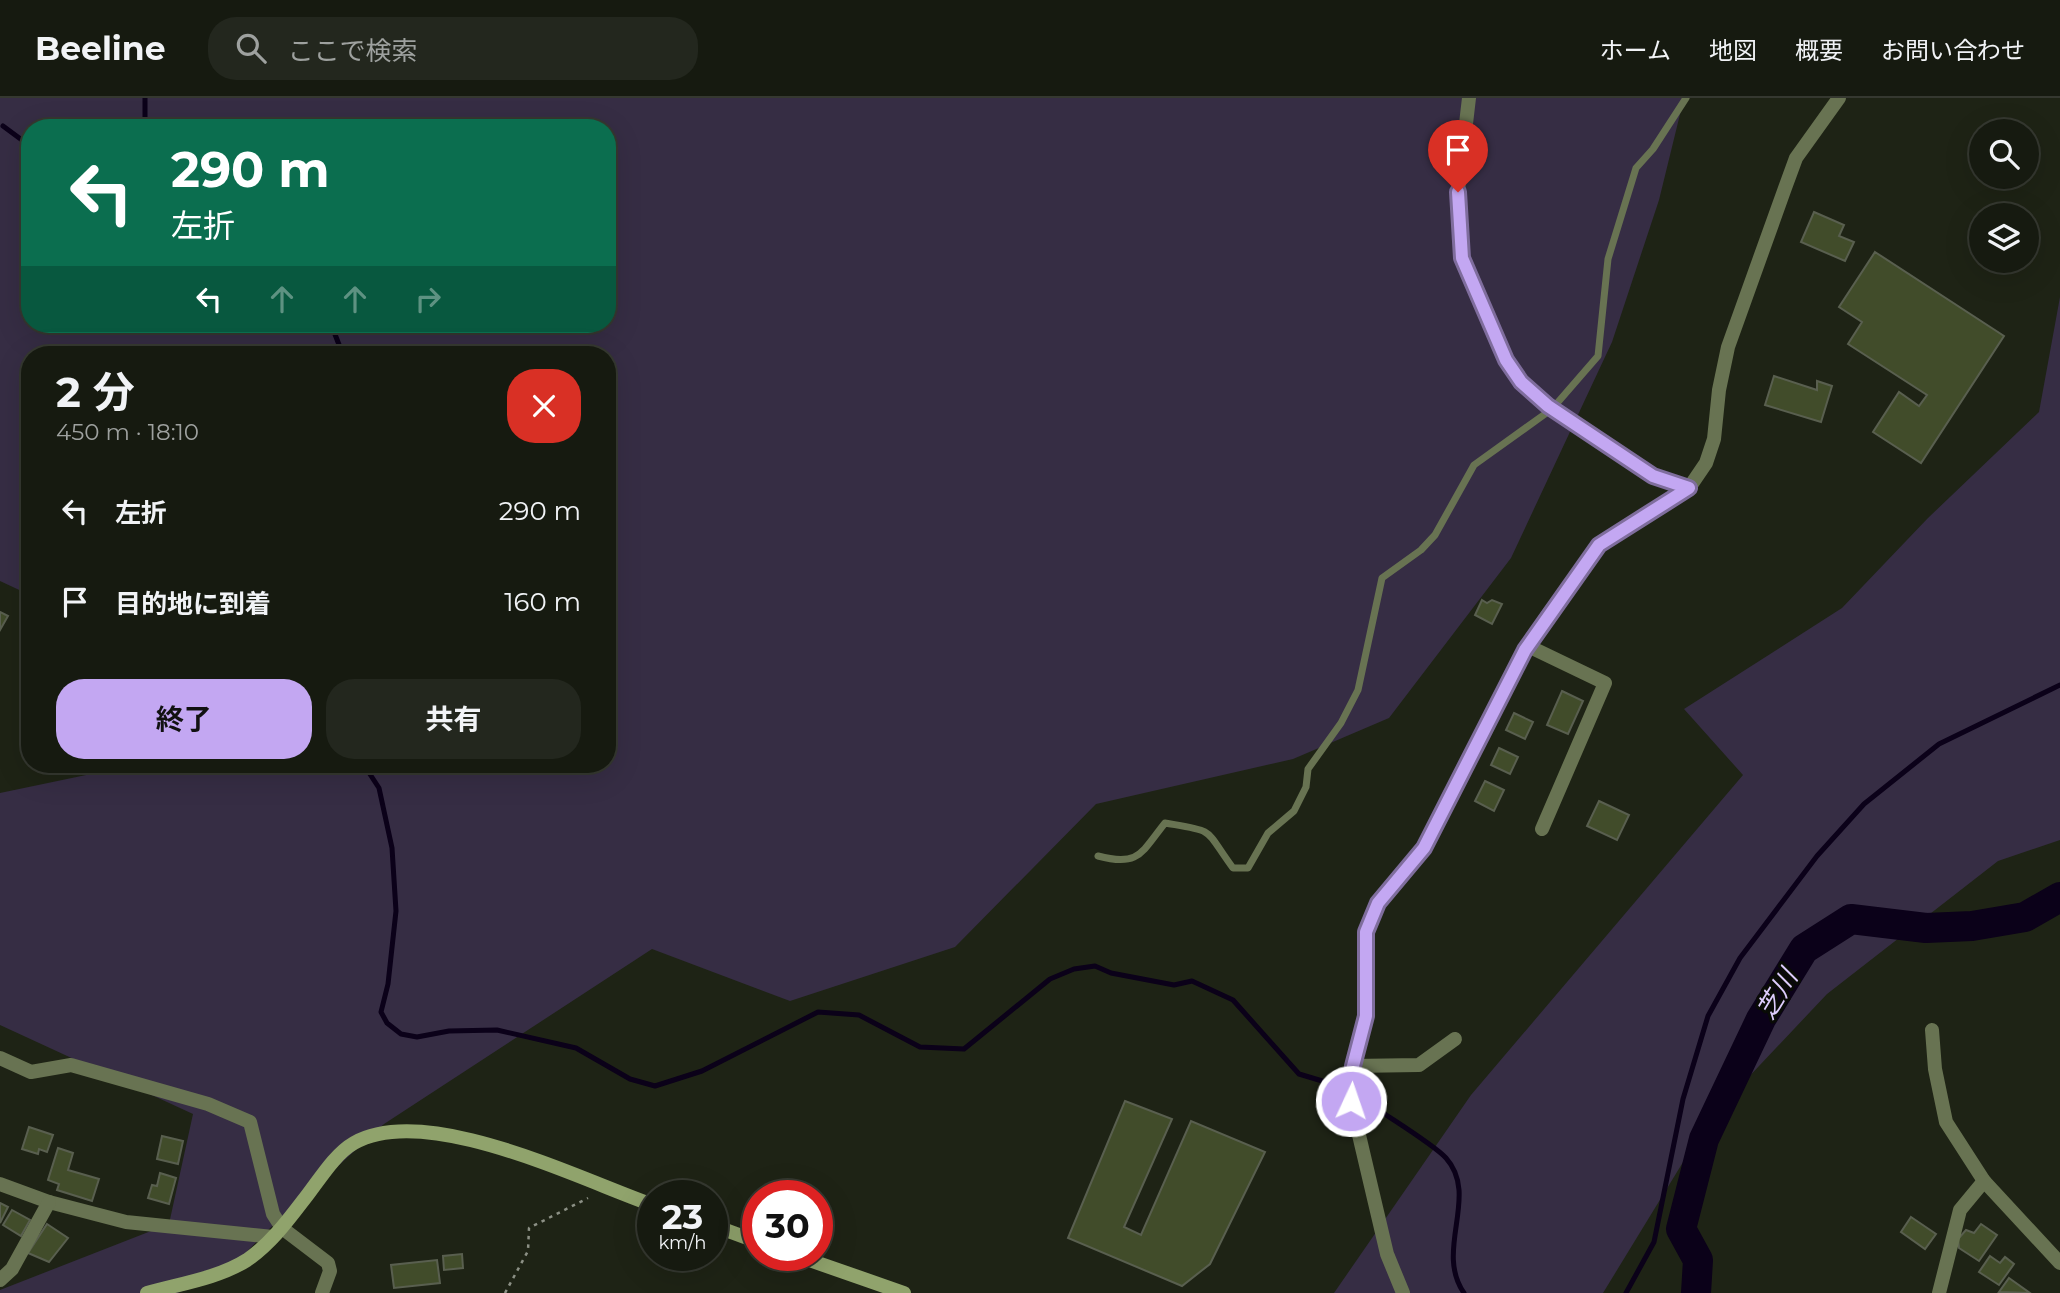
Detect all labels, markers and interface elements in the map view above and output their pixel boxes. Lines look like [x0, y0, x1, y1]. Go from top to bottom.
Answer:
search box [208, 17, 698, 80]
text: Beeline [35, 28, 166, 68]
icon: search [232, 29, 270, 67]
text: ここで検索 [288, 35, 418, 67]
text: ホーム [1600, 36, 1671, 65]
text: 地図 [1709, 36, 1757, 65]
text: 概要 [1795, 36, 1843, 65]
text: お問い合わせ [1881, 36, 2025, 65]
map controls [1969, 119, 2039, 273]
button: search [1969, 119, 2039, 189]
pin [1428, 120, 1488, 192]
icon: arrive [1439, 131, 1477, 169]
text: 290 m [171, 140, 330, 199]
icon: left [56, 147, 147, 238]
button: layers [1969, 203, 2039, 273]
text: 左折 [171, 206, 235, 245]
icon: left [190, 280, 228, 318]
icon: ahead [263, 280, 301, 318]
icon: ahead [336, 280, 374, 318]
icon: right [409, 280, 447, 318]
text: 2 分 [56, 366, 135, 418]
button: close [507, 369, 581, 443]
text: 450 m · 18:10 [56, 418, 199, 446]
icon: left [56, 492, 94, 530]
text: 290 m [499, 495, 581, 527]
text: 左折 [115, 497, 167, 529]
icon: arrive [56, 583, 94, 621]
text: 160 m [504, 586, 581, 618]
text: 目的地に到着 [115, 588, 271, 620]
button: 終了 [56, 679, 312, 759]
button: 共有 [326, 679, 581, 759]
water label: 芝川 [1750, 961, 1806, 1025]
position arrow [1314, 1064, 1388, 1138]
speed limit sign: 30 [742, 1180, 833, 1271]
text: 23 [662, 1195, 703, 1238]
text: km/h [658, 1232, 707, 1254]

